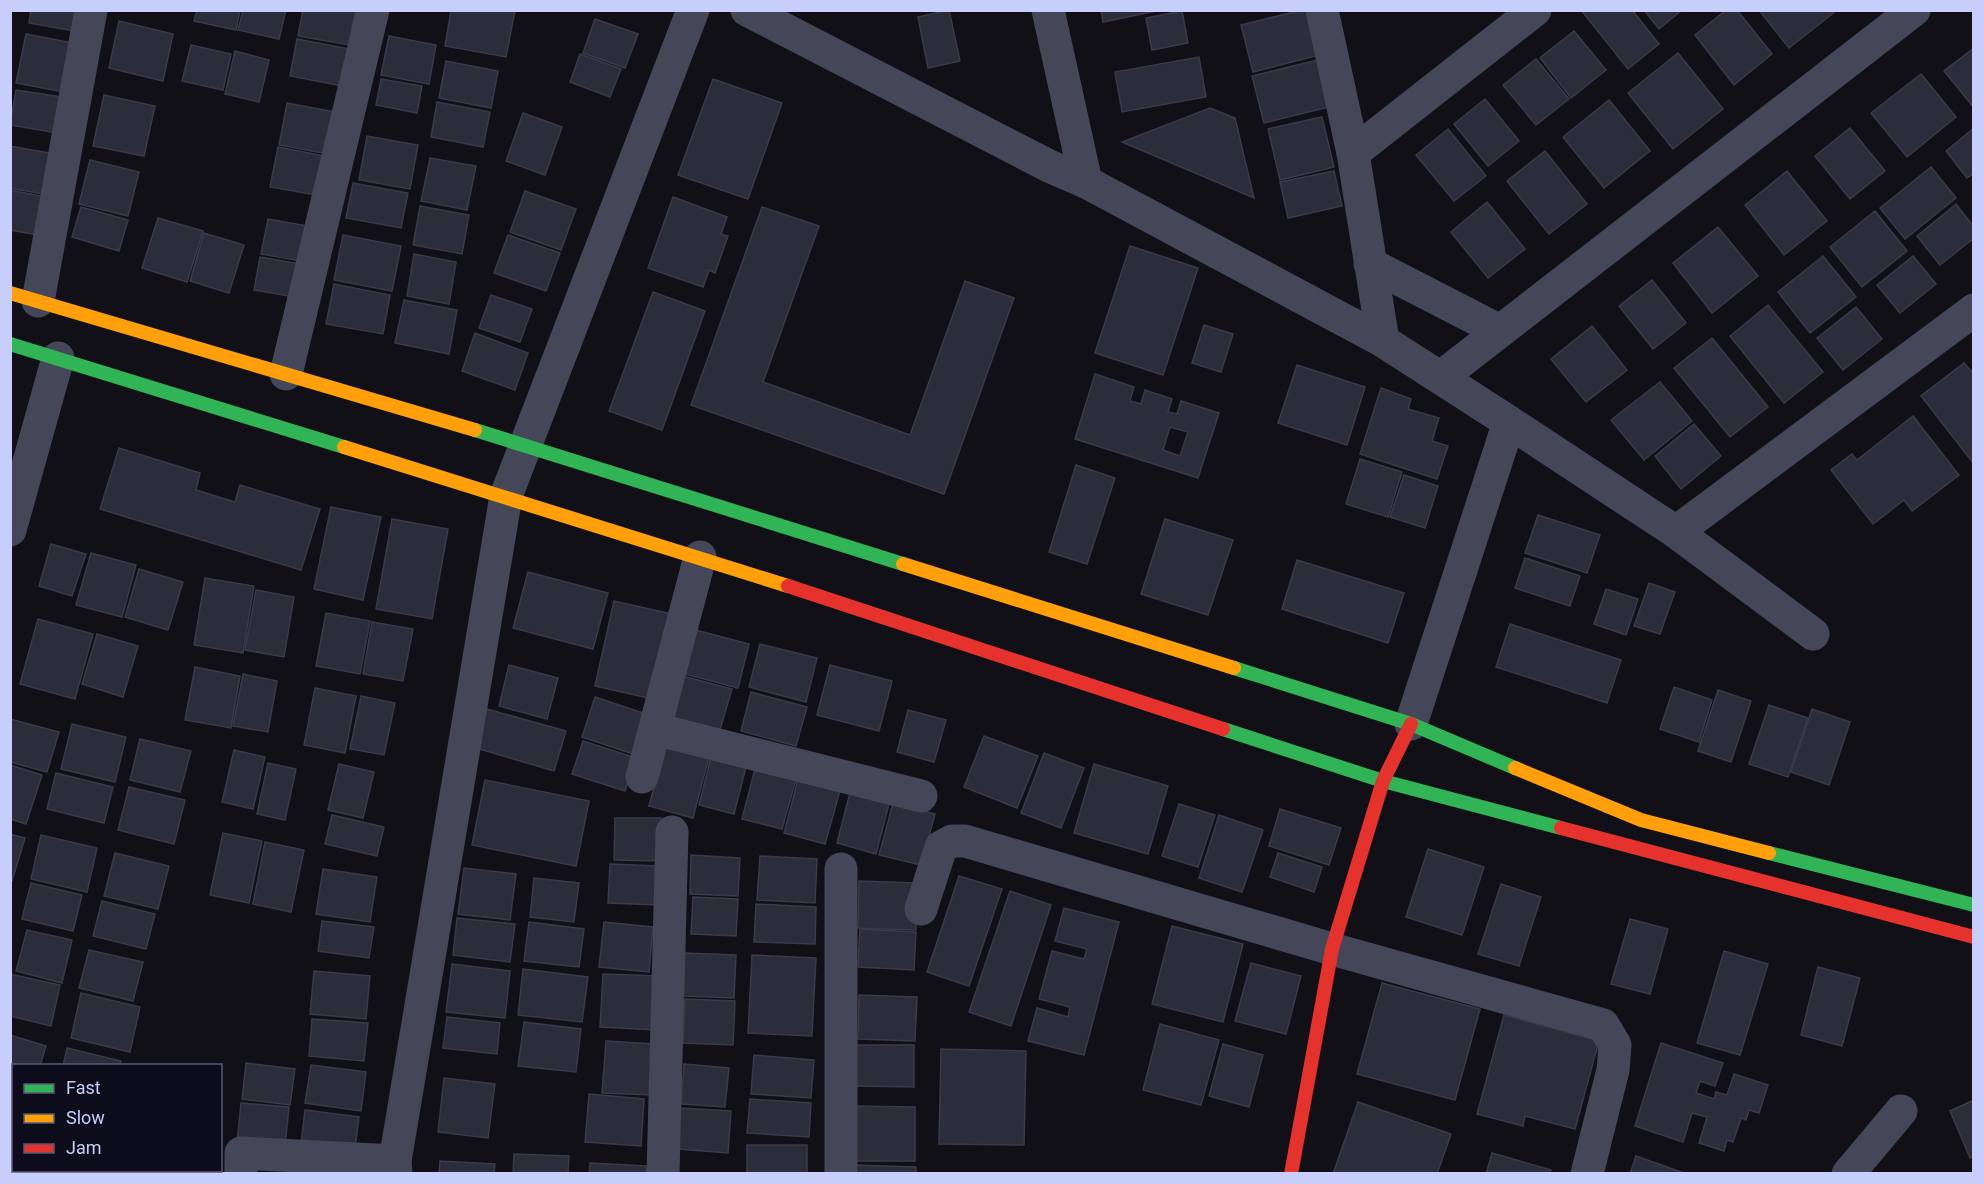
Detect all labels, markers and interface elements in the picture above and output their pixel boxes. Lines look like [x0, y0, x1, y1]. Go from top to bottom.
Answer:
legend [12, 1064, 222, 1172]
text: Fast [66, 1077, 101, 1098]
text: Slow [66, 1107, 105, 1128]
text: Jam [66, 1137, 102, 1158]

